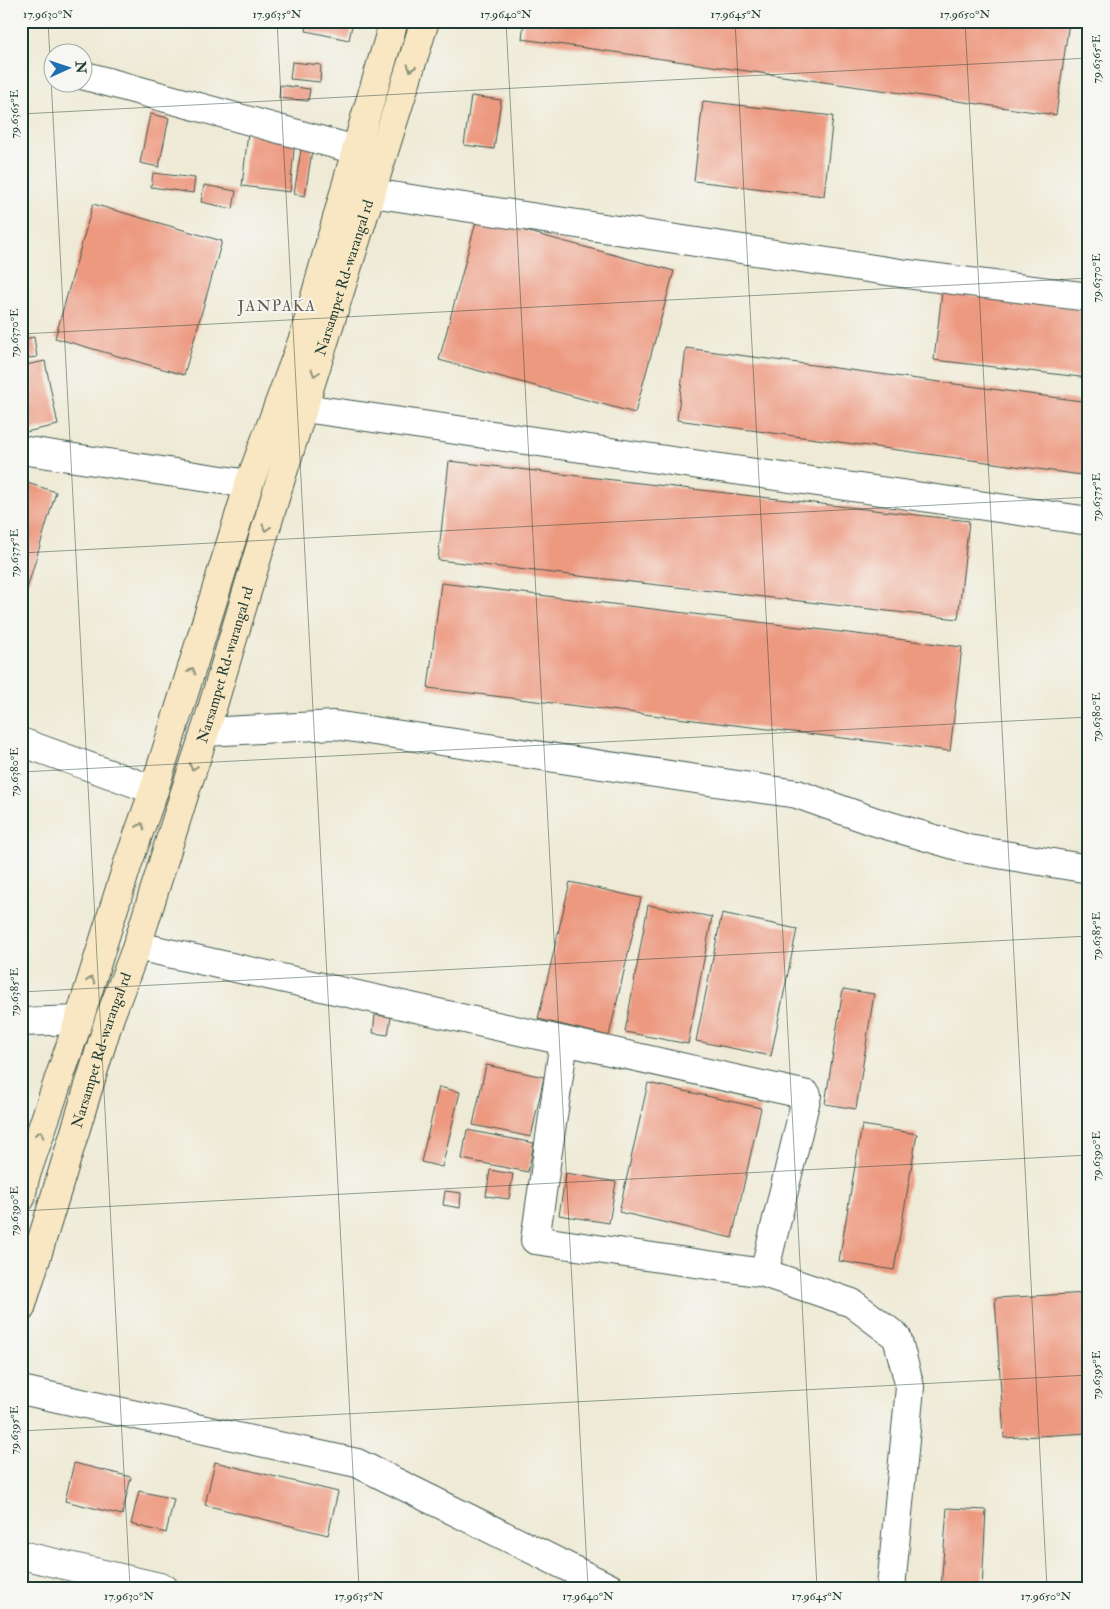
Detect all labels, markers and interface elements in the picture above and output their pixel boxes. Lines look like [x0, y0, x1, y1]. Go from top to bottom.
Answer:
text: 17.9630°N [23, 7, 73, 22]
text: 17.9635°N [253, 7, 302, 22]
text: 17.9640°N [480, 7, 532, 22]
text: 17.9645°N [711, 7, 762, 22]
text: 17.9650°N [940, 7, 990, 22]
text: 79.6365°E [1089, 34, 1104, 83]
north arrow [42, 42, 92, 92]
text: N [72, 60, 89, 75]
one-way arrow [406, 63, 416, 71]
text: 79.6365°E [7, 89, 22, 138]
street label: Narsampet Rd-warangal rd [311, 197, 378, 358]
text: 79.6370°E [1089, 253, 1104, 303]
district label: JANPAKA [237, 296, 316, 317]
text: 79.6370°E [7, 308, 22, 358]
one-way arrow [311, 368, 321, 377]
text: 79.6375°E [1089, 472, 1104, 521]
one-way arrow [262, 524, 272, 532]
text: 79.6375°E [7, 528, 22, 577]
street label: Narsampet Rd-warangal rd [193, 584, 258, 745]
one-way arrow [186, 668, 196, 676]
text: 79.6380°E [1089, 692, 1104, 742]
text: 79.6380°E [7, 747, 22, 797]
one-way arrow [189, 763, 199, 771]
one-way arrow [135, 822, 145, 830]
text: 79.6385°E [1089, 911, 1104, 960]
text: 79.6385°E [7, 967, 22, 1016]
street label: Narsampet Rd-warangal rd [67, 969, 136, 1130]
one-way arrow [86, 977, 96, 985]
one-way arrow [34, 1131, 44, 1139]
text: 79.6390°E [1089, 1131, 1104, 1181]
text: 79.6390°E [7, 1186, 22, 1236]
text: 79.6395°E [1089, 1350, 1104, 1399]
text: 79.6395°E [7, 1405, 22, 1454]
text: 17.9630°N [104, 1589, 154, 1604]
text: 17.9635°N [335, 1589, 384, 1604]
text: 17.9640°N [562, 1589, 614, 1604]
text: 17.9645°N [792, 1589, 843, 1604]
text: 17.9650°N [1021, 1589, 1071, 1604]

